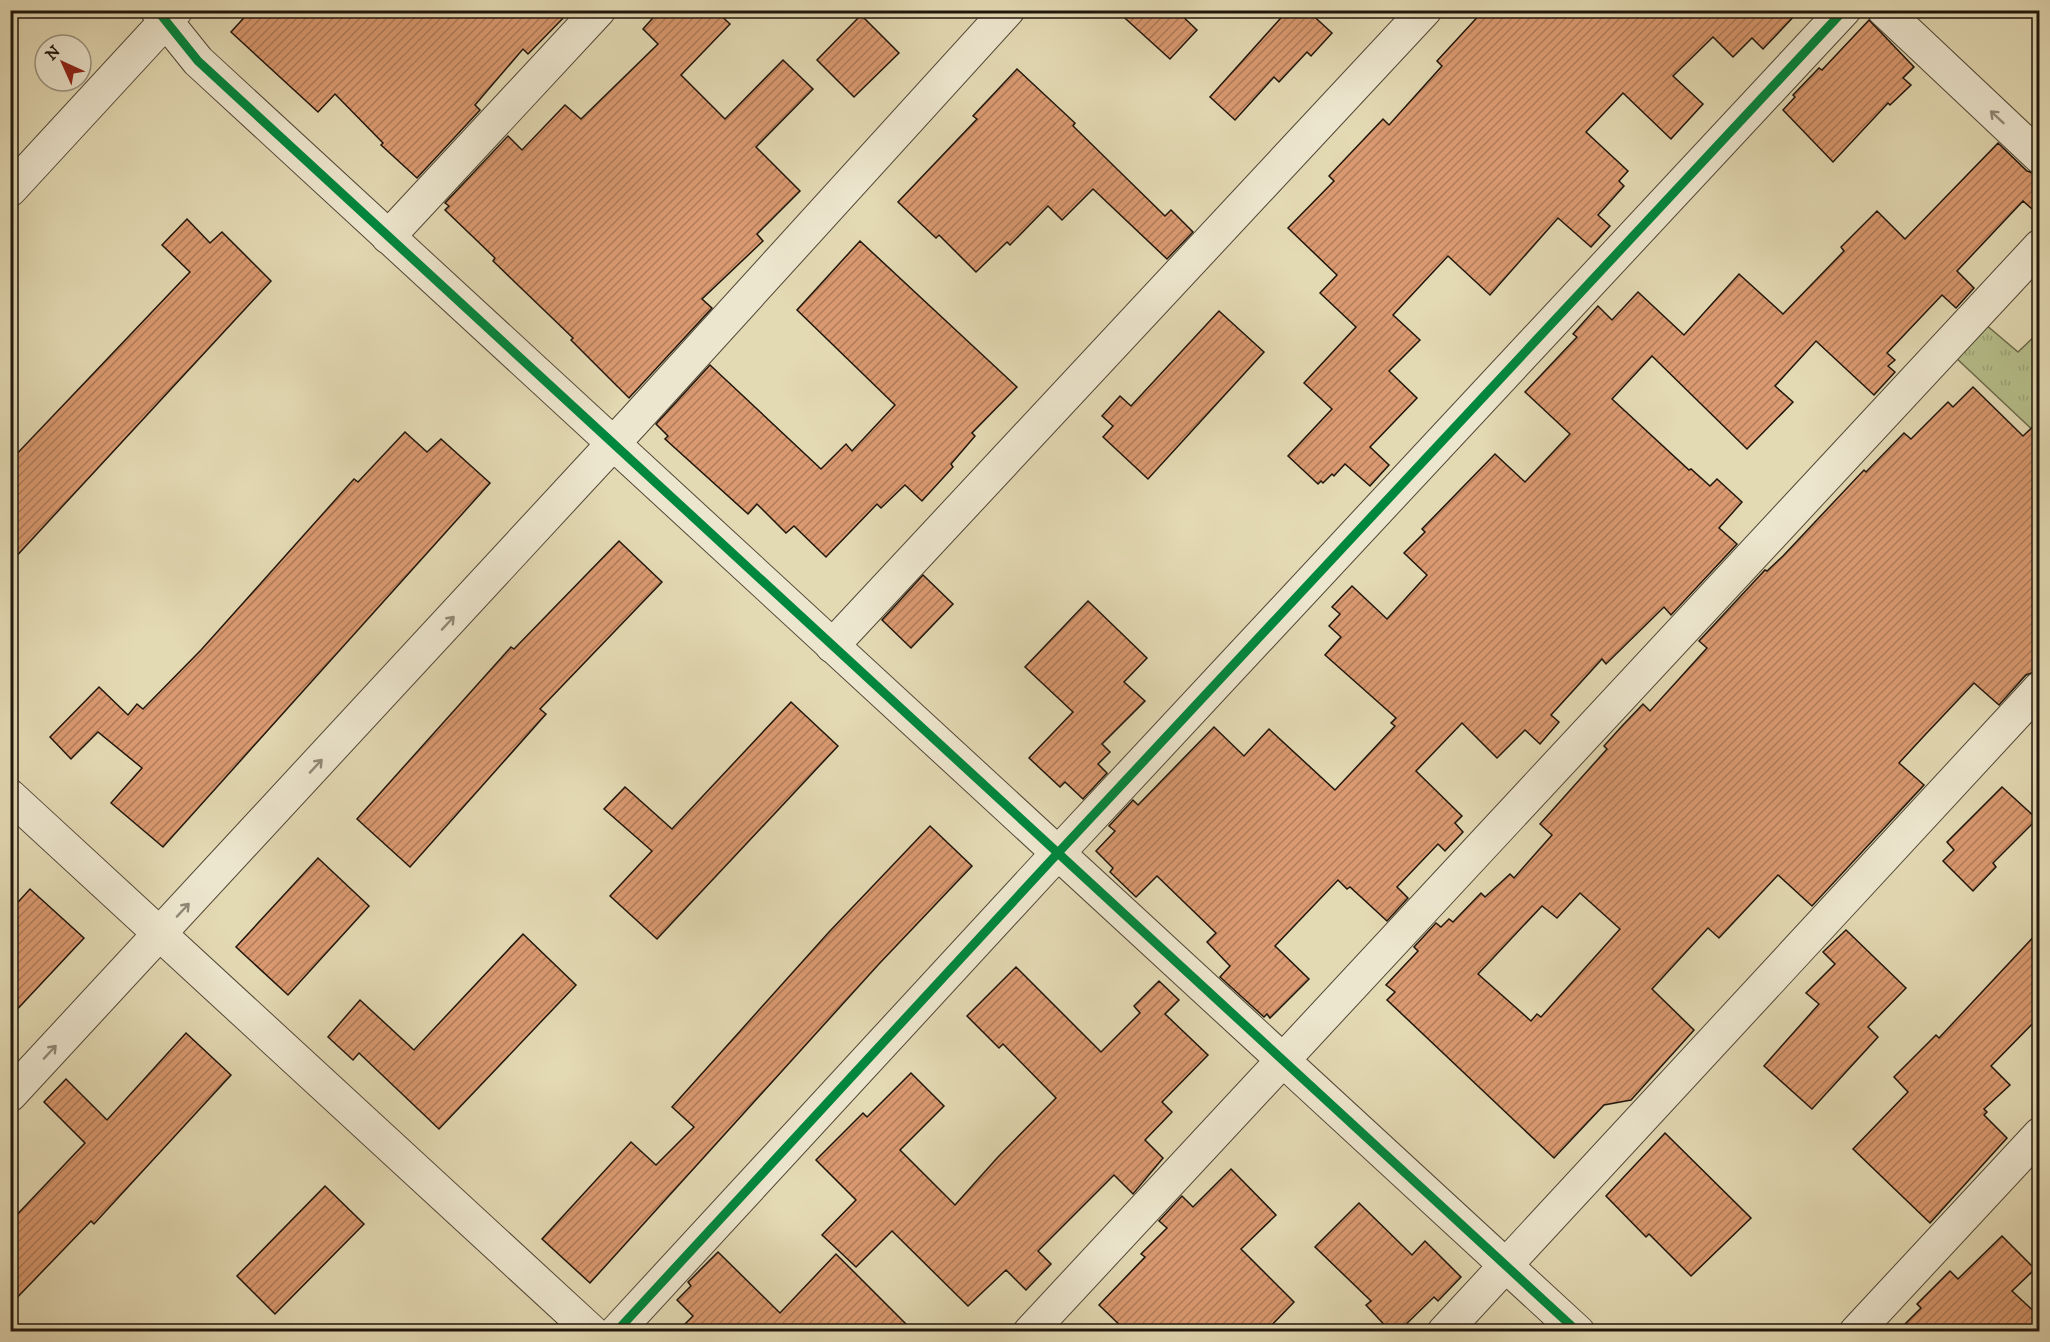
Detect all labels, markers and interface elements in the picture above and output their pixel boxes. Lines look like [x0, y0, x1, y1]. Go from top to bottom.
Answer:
north arrow [33, 33, 93, 93]
text: N [41, 41, 65, 65]
one-way arrow [1990, 110, 2005, 124]
one-way arrow [441, 616, 455, 631]
one-way arrow [309, 759, 323, 774]
one-way arrow [176, 902, 191, 917]
one-way arrow [43, 1045, 58, 1060]

